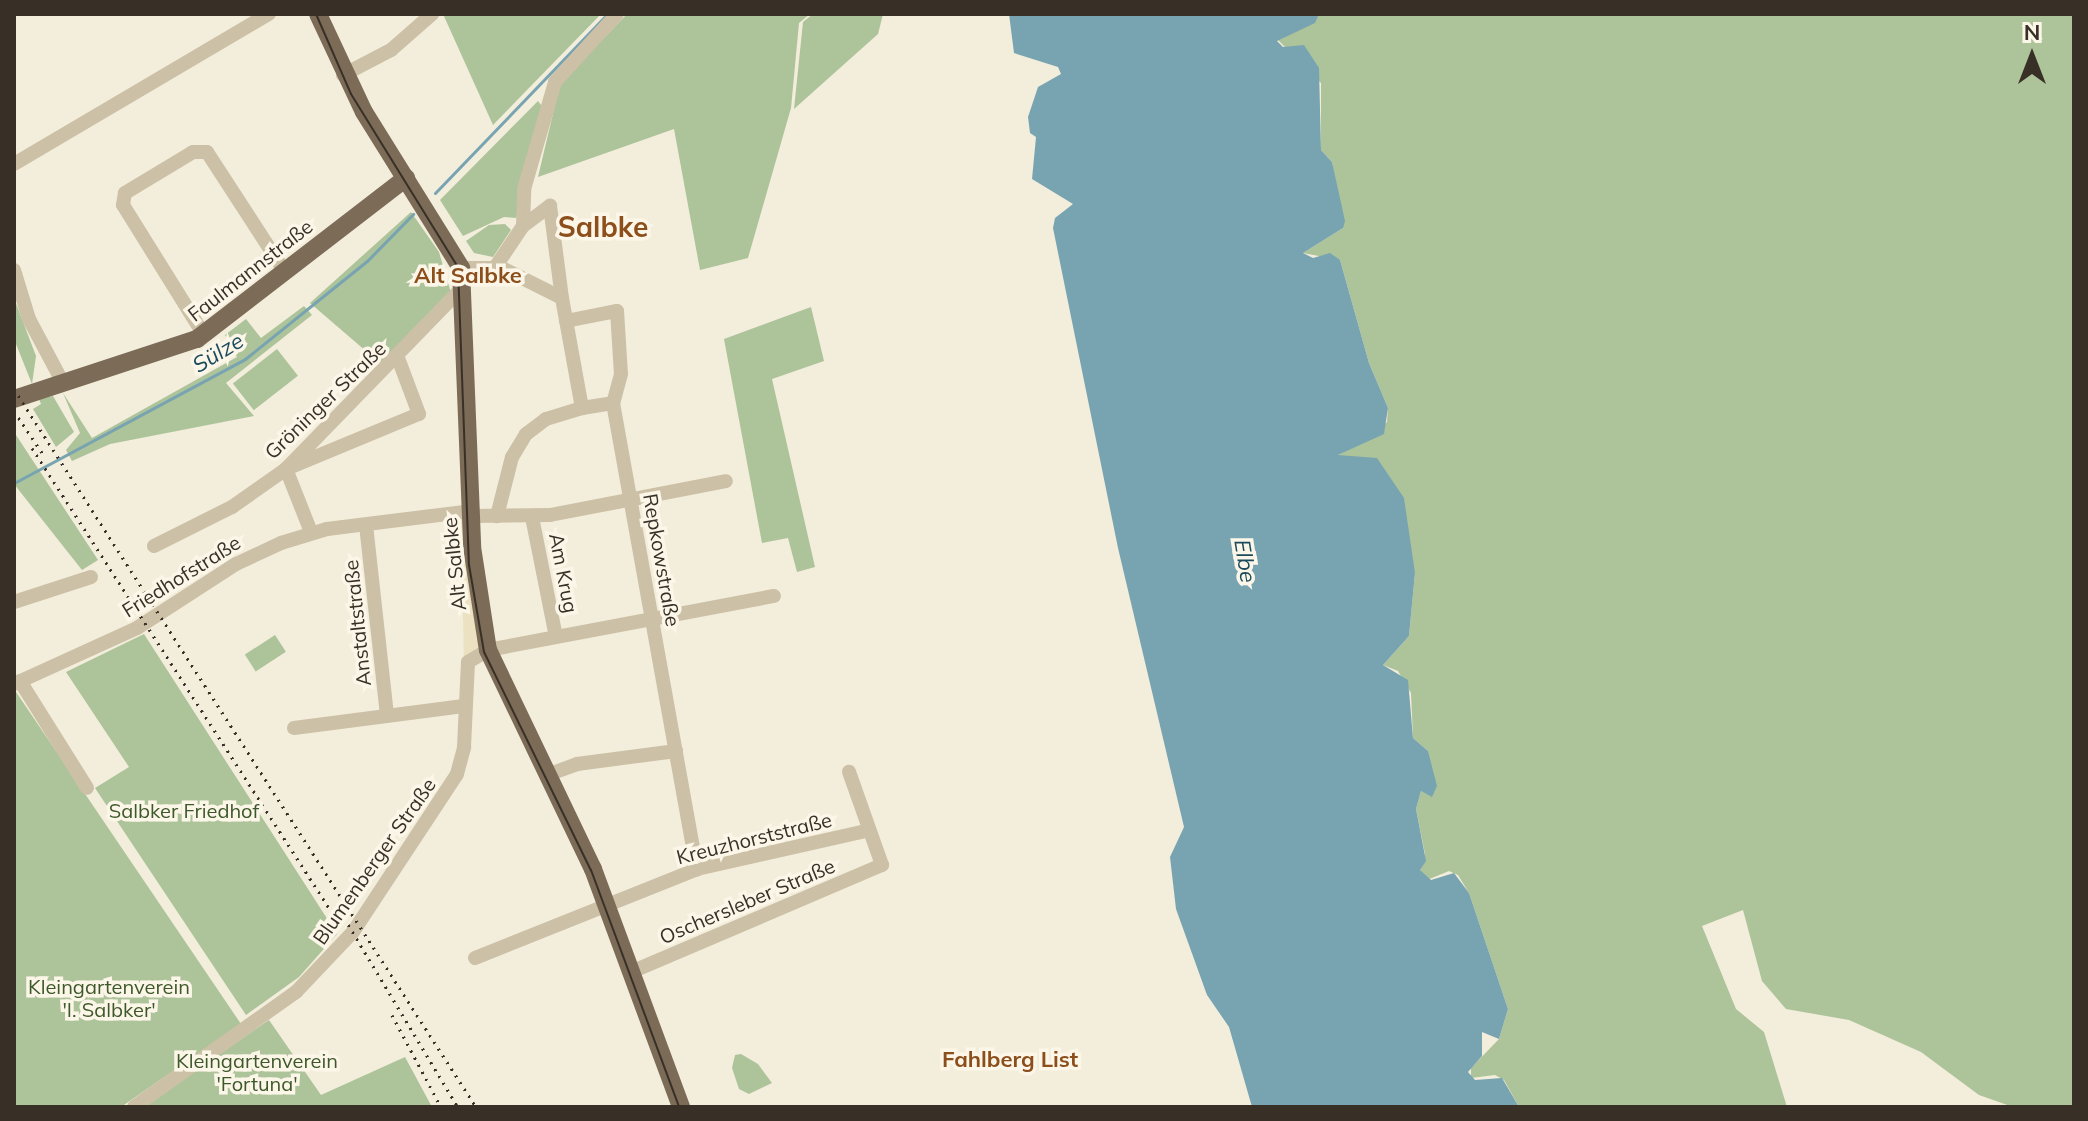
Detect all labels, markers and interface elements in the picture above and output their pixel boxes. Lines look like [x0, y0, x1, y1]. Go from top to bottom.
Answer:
north arrow [1992, 16, 2072, 96]
text: N [2024, 18, 2040, 46]
district label: Salbke [558, 210, 648, 244]
street label: Faulmannstraße [183, 214, 317, 326]
district label: Alt Salbke [414, 263, 522, 289]
water label: Sülze [188, 328, 248, 378]
street label: Gröninger Straße [259, 336, 391, 464]
street label: Repkowstraße [639, 492, 685, 628]
street label: Alt Salbke [437, 516, 471, 612]
street label: Friedhofstraße [117, 530, 245, 622]
street label: Am Krug [544, 531, 584, 615]
water label: Elbe [1229, 538, 1261, 584]
street label: Anstaltstraße [338, 559, 376, 687]
street label: Blumenberger Straße [307, 773, 441, 949]
park label: Salbker Friedhof [109, 798, 259, 822]
street label: Kreuzhorststraße [674, 807, 834, 869]
street label: Oschersleber Straße [656, 853, 838, 949]
park label: Kleingartenverein 'I. Salbker' [28, 974, 190, 1021]
district label: Fahlberg List [942, 1047, 1078, 1073]
park label: Kleingartenverein 'Fortuna' [176, 1048, 338, 1095]

